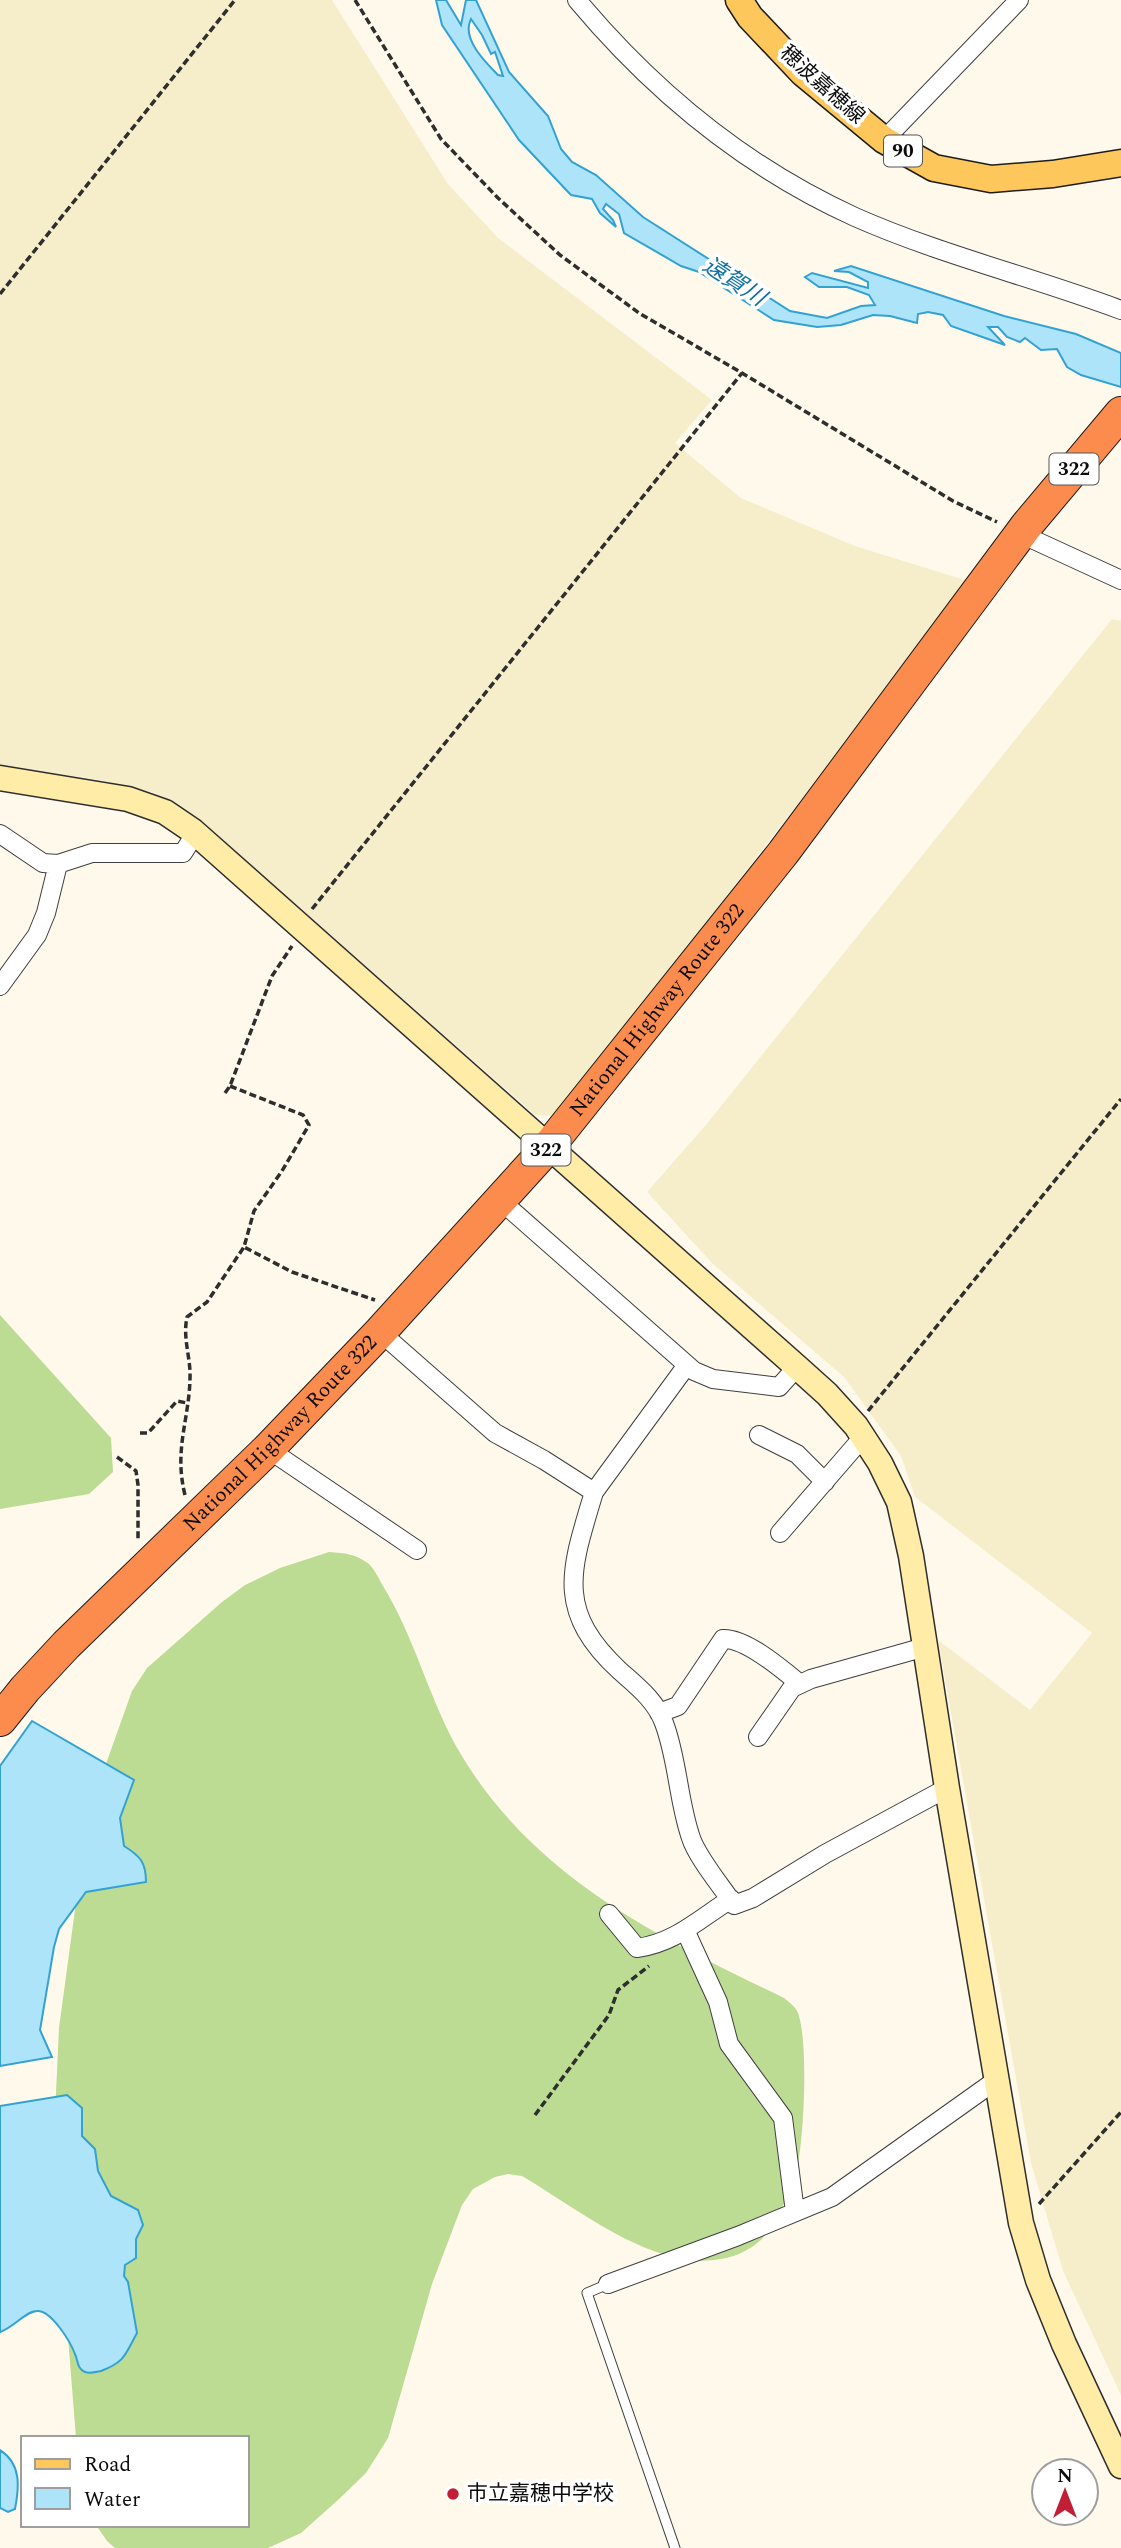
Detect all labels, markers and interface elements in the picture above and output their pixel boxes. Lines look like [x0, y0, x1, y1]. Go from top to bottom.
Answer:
street label: 穂波嘉穂線 [772, 38, 872, 132]
road number: 90 [884, 136, 922, 167]
water label: 遠賀川 [696, 249, 775, 317]
road number: 322 [1050, 454, 1098, 484]
street label: National Highway Route 322 [562, 897, 753, 1124]
road number: 322 [522, 1134, 570, 1166]
street label: National Highway Route 322 [176, 1328, 385, 1539]
legend [21, 2436, 248, 2527]
text: Road [84, 2449, 131, 2481]
north arrow [1030, 2457, 1100, 2527]
text: N [1057, 2462, 1073, 2491]
place label: 市立嘉穂中学校 [467, 2478, 614, 2510]
text: Water [84, 2484, 140, 2516]
marker: 市立嘉穂中学校 [445, 2486, 461, 2502]

